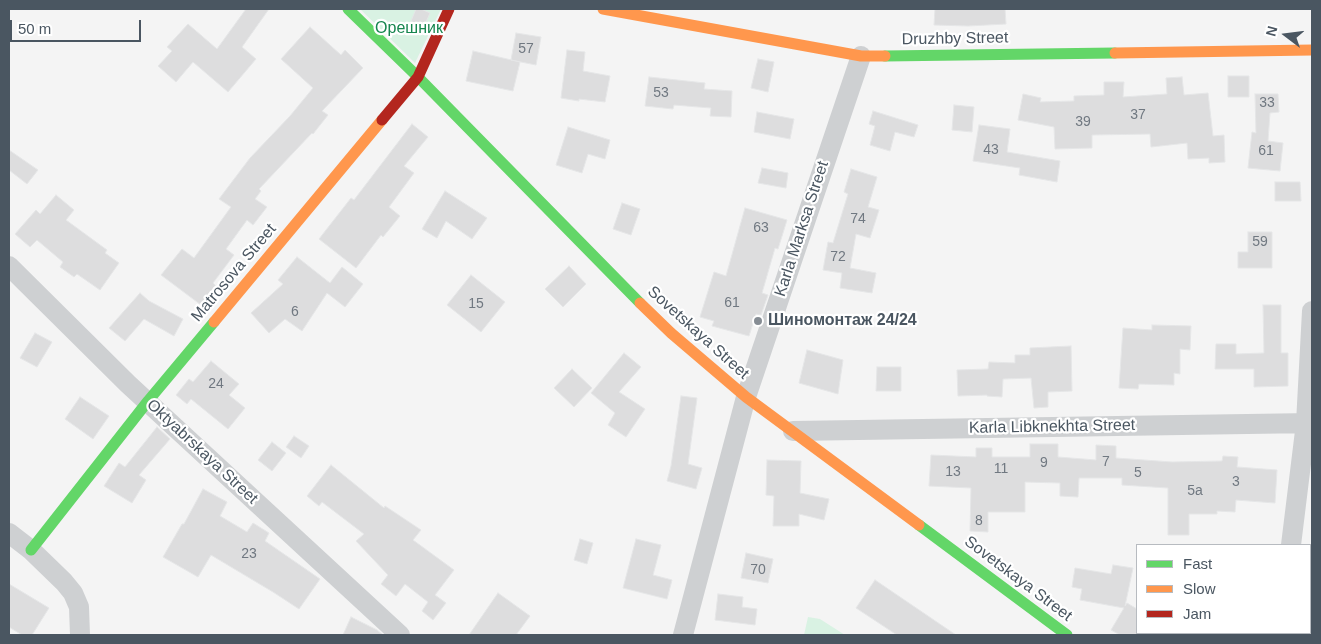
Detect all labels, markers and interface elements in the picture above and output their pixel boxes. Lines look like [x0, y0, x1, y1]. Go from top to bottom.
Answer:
scale bar [12, 10, 144, 42]
north arrow [1261, 10, 1311, 60]
park label: Орешник [375, 19, 443, 39]
text: 50 m [18, 20, 51, 37]
text: N [1262, 24, 1281, 38]
street label: Druzhby Street [901, 28, 1009, 50]
house number: 57 [518, 41, 534, 57]
house number: 53 [653, 85, 669, 101]
house number: 33 [1259, 95, 1275, 111]
house number: 37 [1130, 107, 1146, 123]
house number: 39 [1075, 114, 1091, 130]
house number: 43 [983, 142, 999, 158]
house number: 61 [1258, 143, 1274, 159]
street label: Karla Marksa Street [771, 159, 833, 299]
house number: 74 [850, 211, 866, 227]
street label: Matrosova Street [187, 220, 281, 326]
house number: 63 [753, 220, 769, 236]
house number: 59 [1252, 234, 1268, 250]
house number: 72 [830, 249, 846, 265]
street label: Sovetskaya Street [643, 282, 753, 384]
house number: 61 [724, 295, 740, 311]
house number: 15 [468, 296, 484, 312]
house number: 6 [291, 304, 299, 320]
place label: Шиномонтаж 24/24 [768, 311, 917, 331]
marker: Шиномонтаж 24/24 [752, 315, 764, 327]
house number: 24 [208, 376, 224, 392]
street label: Oktyabrskaya Street [142, 396, 262, 508]
street label: Karla Libknekhta Street [969, 416, 1135, 438]
house number: 7 [1102, 454, 1110, 470]
house number: 9 [1040, 455, 1048, 471]
house number: 11 [994, 461, 1008, 477]
house number: 13 [945, 464, 961, 480]
house number: 5 [1134, 465, 1142, 481]
house number: 3 [1232, 474, 1240, 490]
house number: 5а [1187, 483, 1203, 499]
house number: 8 [975, 513, 983, 529]
street label: Sovetskaya Street [960, 532, 1076, 626]
legend [1136, 544, 1311, 634]
house number: 23 [241, 546, 257, 562]
text: Fast [1183, 555, 1212, 572]
house number: 70 [750, 562, 766, 578]
text: Slow [1183, 580, 1216, 597]
text: Jam [1183, 605, 1211, 622]

